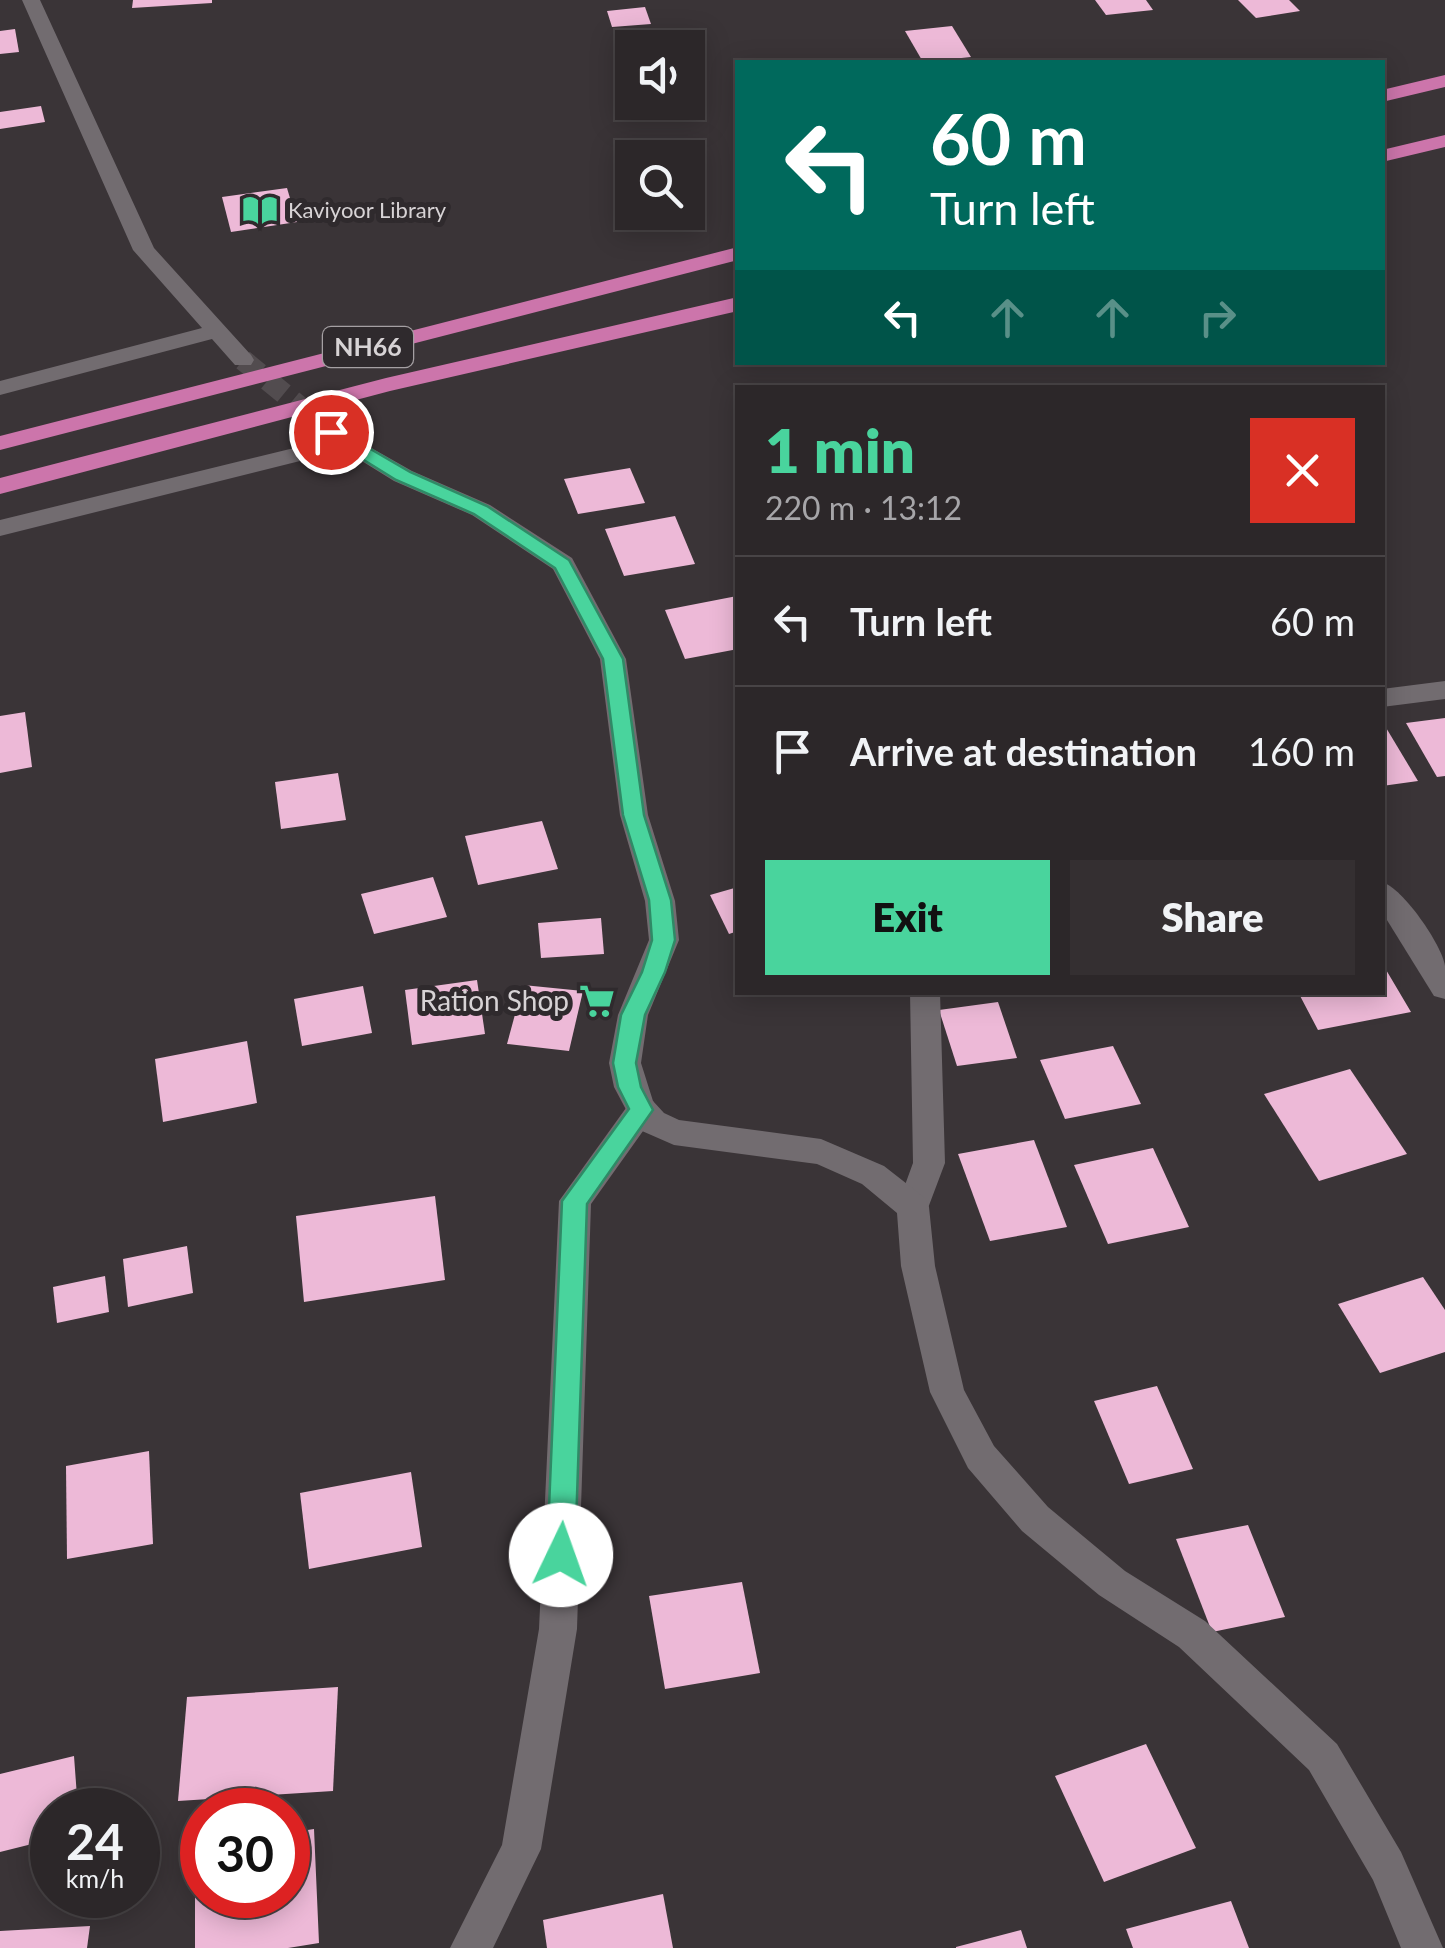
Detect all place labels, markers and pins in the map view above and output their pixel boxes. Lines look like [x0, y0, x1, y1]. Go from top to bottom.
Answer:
library icon: Kaviyoor Library [241, 191, 279, 229]
place label: Kaviyoor Library [288, 196, 447, 223]
pin [289, 390, 374, 475]
supermarket icon: Ration Shop [578, 982, 616, 1020]
place label: Ration Shop [420, 983, 569, 1017]

